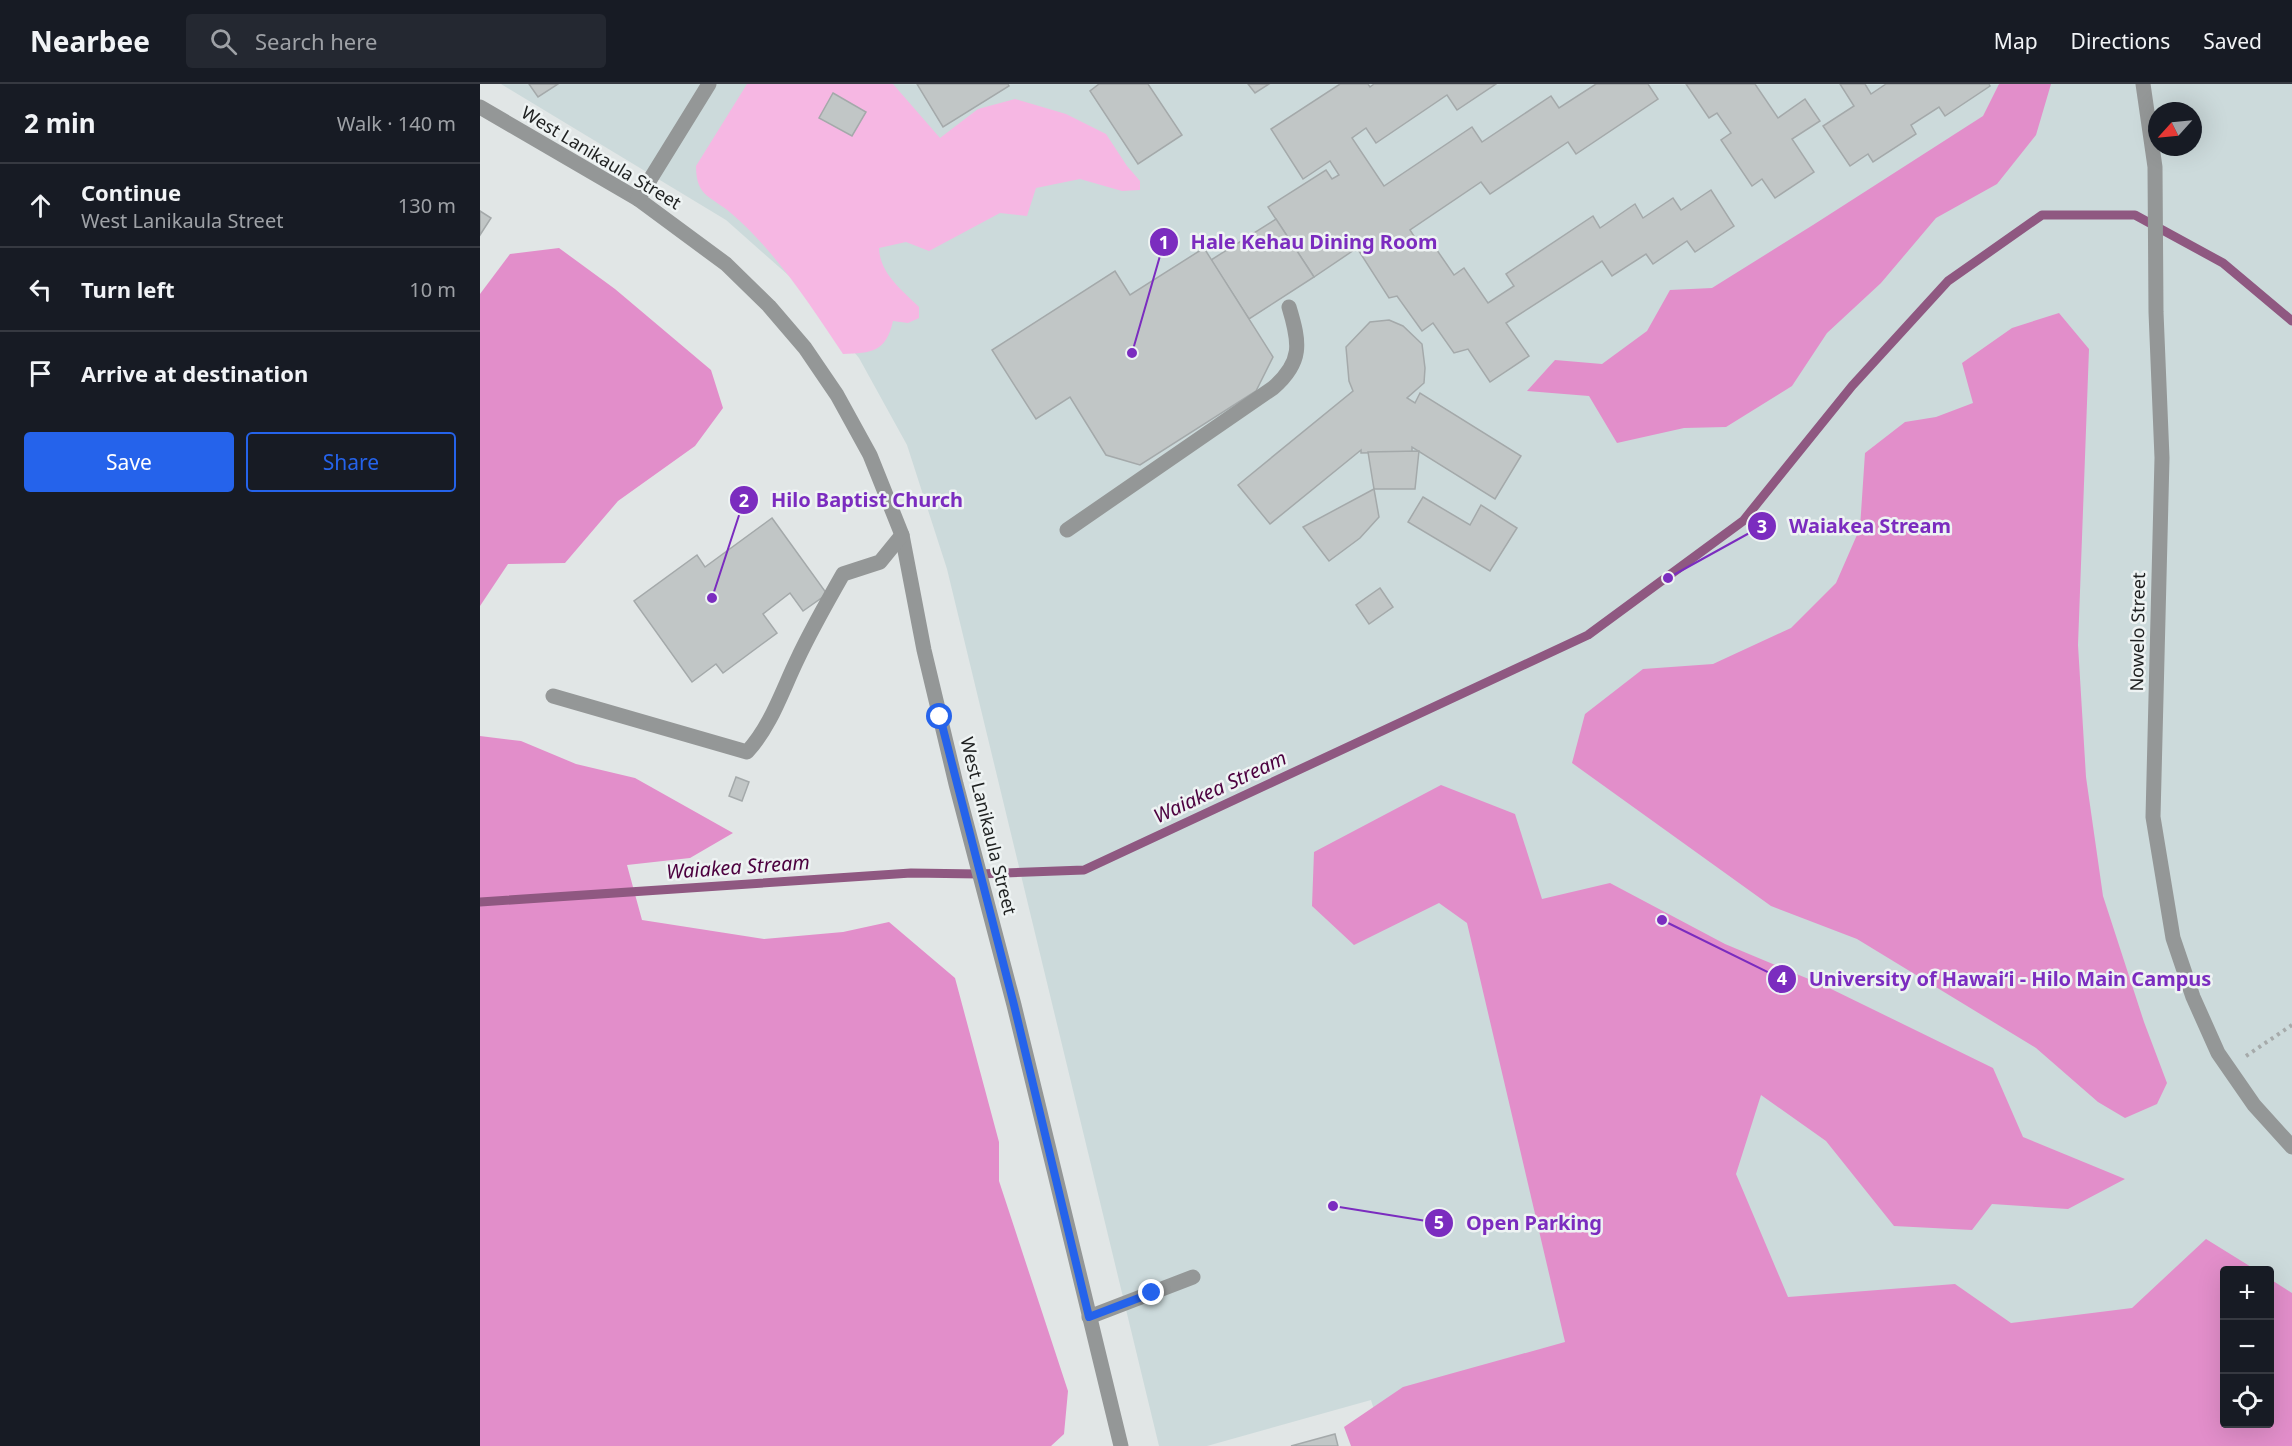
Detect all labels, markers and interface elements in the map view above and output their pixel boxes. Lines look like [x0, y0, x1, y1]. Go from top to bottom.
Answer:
search box [186, 14, 606, 68]
text: Nearbee [30, 22, 150, 60]
icon: search [207, 25, 240, 58]
text: Search here [255, 26, 377, 56]
text: Map [1994, 27, 2038, 55]
text: Directions [2071, 27, 2170, 55]
text: Saved [2203, 27, 2262, 55]
street label: West Lanikaula Street [517, 100, 686, 215]
north arrow [2148, 102, 2202, 156]
text: 2 min [24, 105, 96, 141]
text: Walk · 140 m [337, 110, 456, 137]
text: Continue [81, 177, 181, 207]
icon: ahead [24, 189, 57, 222]
text: 130 m [398, 192, 456, 219]
text: West Lanikaula Street [81, 207, 283, 234]
callout: Hale Kehau Dining Room [1149, 223, 1450, 261]
text: Hale Kehau Dining Room [1191, 228, 1437, 255]
text: 1 [1159, 230, 1169, 254]
icon: left [24, 273, 57, 306]
text: Turn left [81, 274, 175, 304]
text: 10 m [409, 276, 456, 303]
icon: arrive [24, 357, 57, 390]
text: Arrive at destination [81, 358, 308, 388]
button: Save [24, 432, 234, 492]
button: Share [246, 432, 456, 492]
callout: Hilo Baptist Church [729, 481, 975, 519]
text: Hilo Baptist Church [771, 486, 963, 513]
text: 2 [739, 488, 749, 512]
callout: Waiakea Stream [1747, 507, 1963, 545]
text: Waiakea Stream [1789, 512, 1951, 539]
text: 3 [1757, 514, 1767, 538]
street label: Nowelo Street [2124, 572, 2150, 692]
route start [926, 703, 952, 729]
street label: West Lanikaula Street [955, 734, 1023, 918]
water label: Waiakea Stream [1149, 744, 1291, 829]
water label: Waiakea Stream [665, 848, 811, 885]
callout: University of Hawaiʻi - Hilo Main Campus [1767, 960, 2223, 998]
text: University of Hawaiʻi - Hilo Main Campus [1809, 965, 2211, 992]
text: 4 [1777, 966, 1787, 990]
callout: Open Parking [1424, 1204, 1614, 1242]
text: Open Parking [1466, 1209, 1602, 1236]
text: 5 [1434, 1210, 1444, 1234]
map controls [2220, 1266, 2274, 1428]
button: + [2220, 1266, 2274, 1320]
route end [1138, 1279, 1164, 1305]
button: − [2220, 1320, 2274, 1374]
button: locate [2220, 1374, 2274, 1428]

